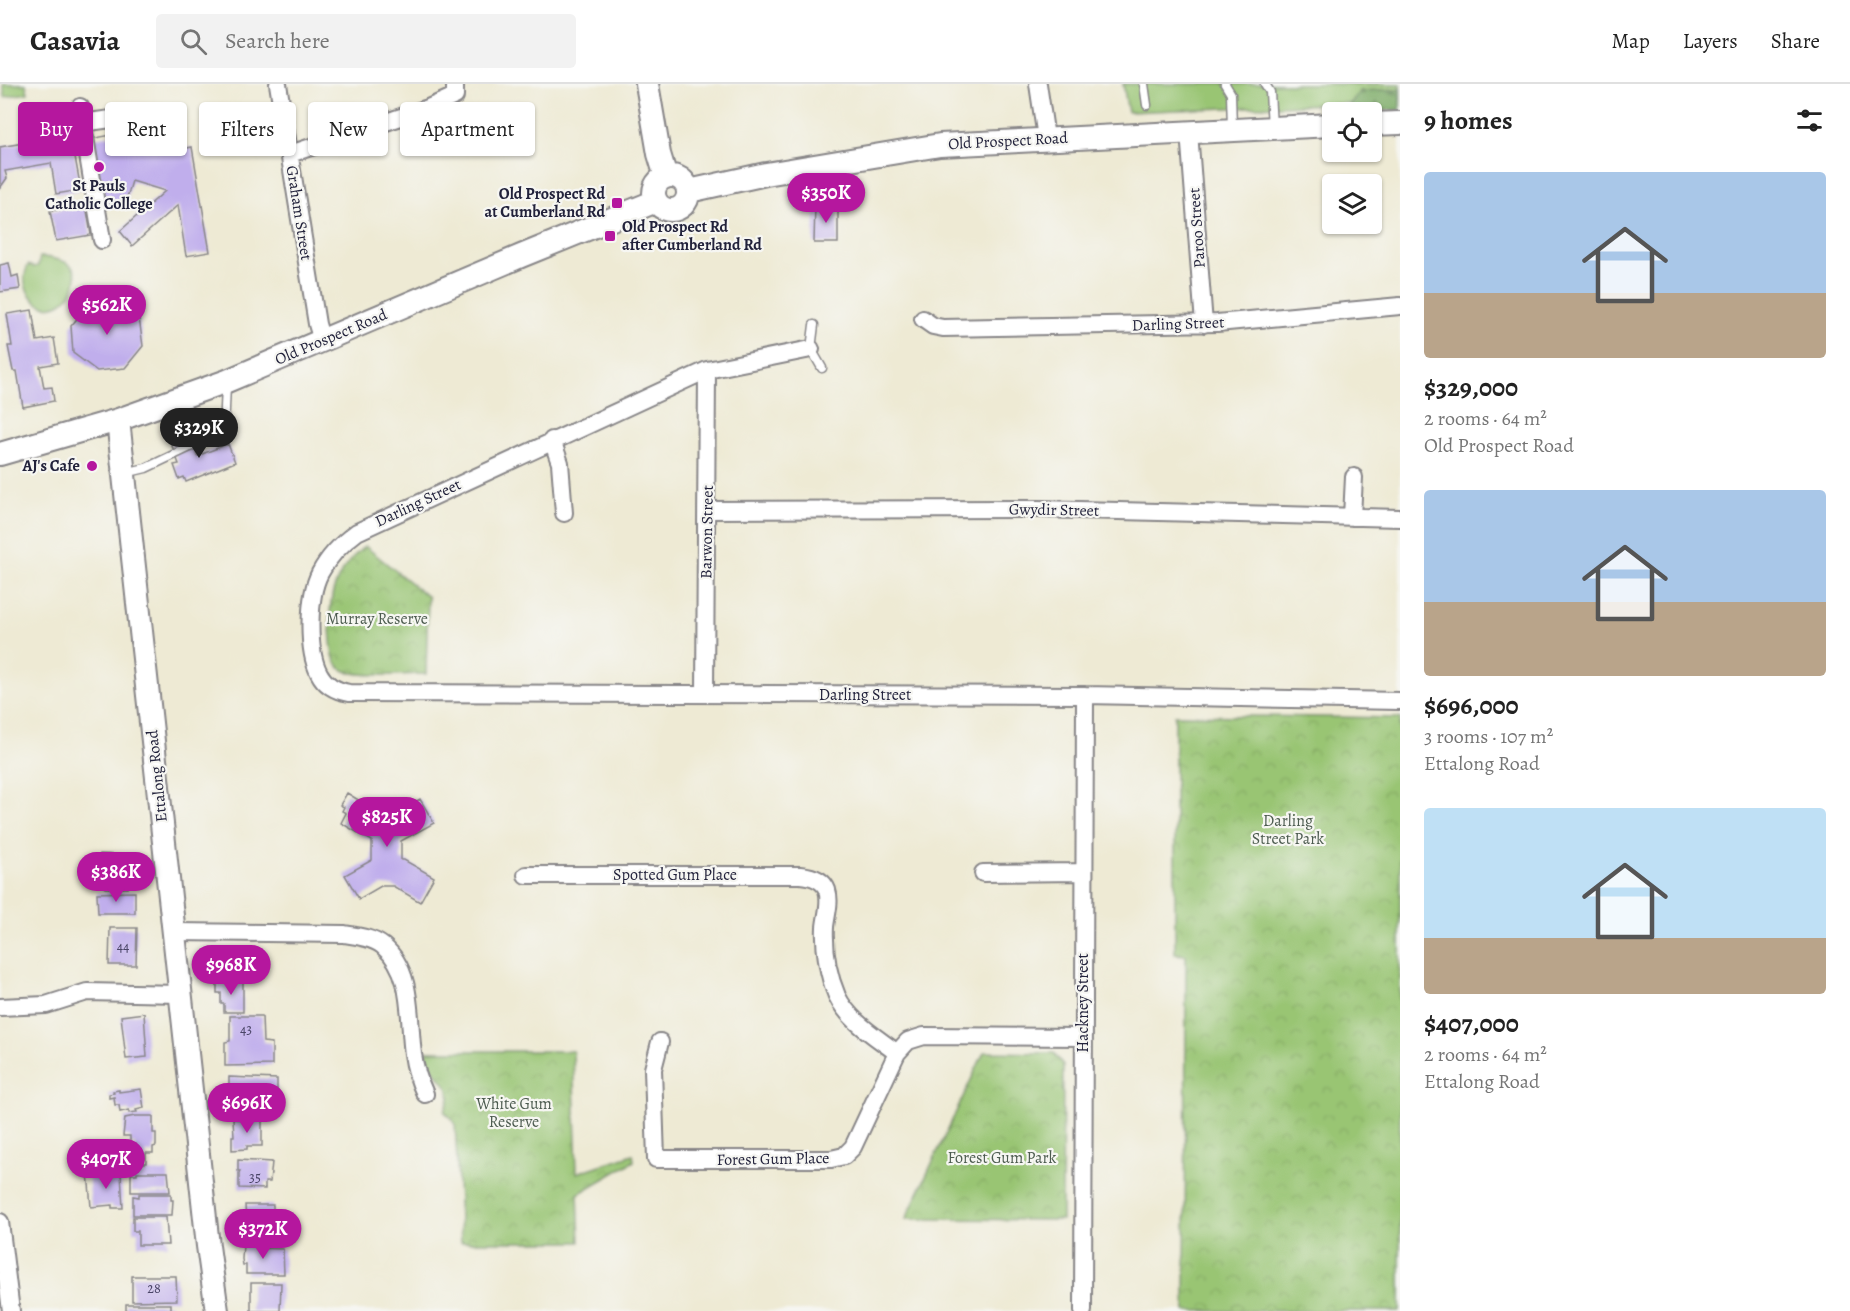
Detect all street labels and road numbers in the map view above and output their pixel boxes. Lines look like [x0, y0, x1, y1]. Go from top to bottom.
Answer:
street label: Old Prospect Road [948, 127, 1069, 155]
street label: Graham Street [281, 164, 317, 262]
street label: Paroo Street [1183, 187, 1211, 269]
street label: Old Prospect Road [272, 303, 391, 371]
street label: Darling Street [1131, 311, 1225, 337]
street label: Darling Street [371, 473, 465, 533]
street label: Barwon Street [695, 485, 719, 579]
street label: Gwydir Street [1009, 498, 1099, 522]
street label: Darling Street [819, 684, 911, 706]
street label: Ettalong Road [141, 728, 173, 823]
street label: Spotted Gum Place [613, 864, 737, 886]
street label: Hackney Street [1072, 953, 1094, 1053]
street label: Forest Gum Place [716, 1147, 830, 1171]

